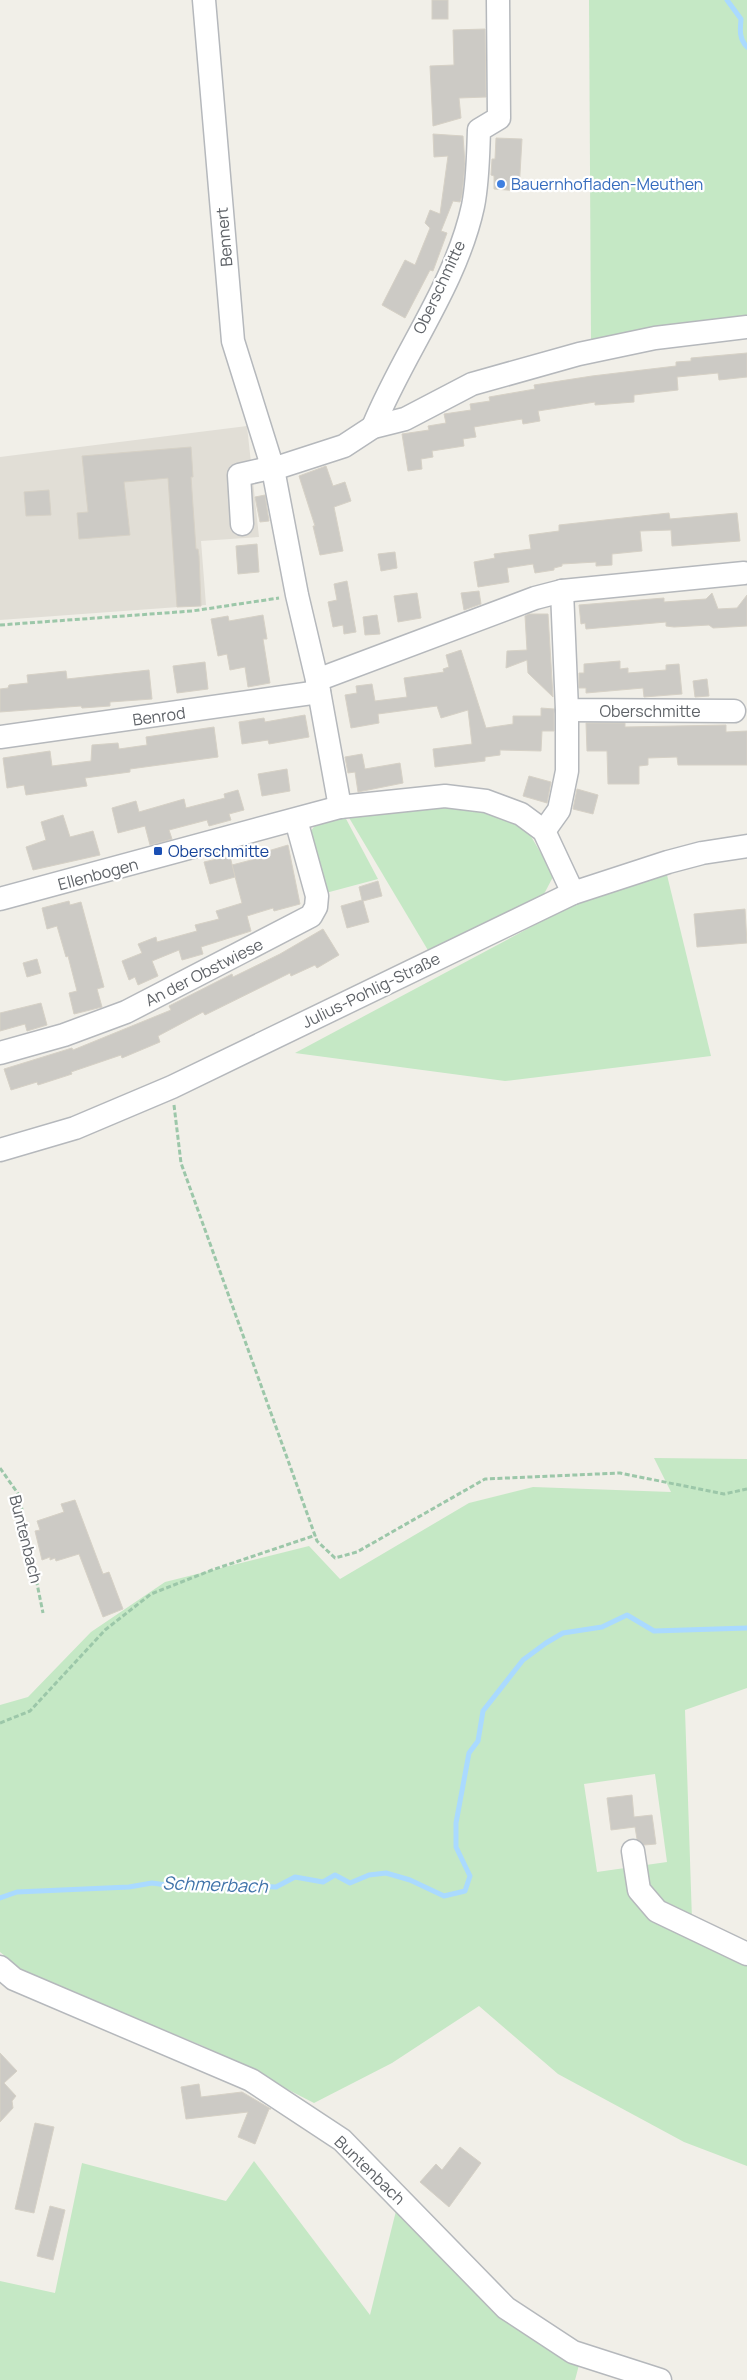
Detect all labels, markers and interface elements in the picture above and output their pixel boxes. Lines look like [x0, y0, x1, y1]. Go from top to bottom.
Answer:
place label: Bauernhofladen-Meuthen [511, 173, 703, 195]
marker: Bauernhofladen-Meuthen [495, 178, 507, 190]
street label: Bennert [210, 206, 238, 268]
street label: Oberschmitte [408, 237, 470, 337]
street label: Oberschmitte [599, 700, 701, 722]
street label: Benrod [131, 701, 187, 731]
place label: Oberschmitte [168, 840, 269, 862]
marker: Oberschmitte [152, 845, 164, 857]
street label: Ellenbogen [55, 853, 141, 895]
street label: An der Obstwiese [141, 933, 267, 1011]
street label: Julius-Pohlig-Straße [298, 947, 444, 1033]
street label: Buntenbach [4, 1493, 48, 1585]
water label: Schmerbach [162, 1870, 269, 1898]
street label: Buntenbach [330, 2131, 410, 2209]

